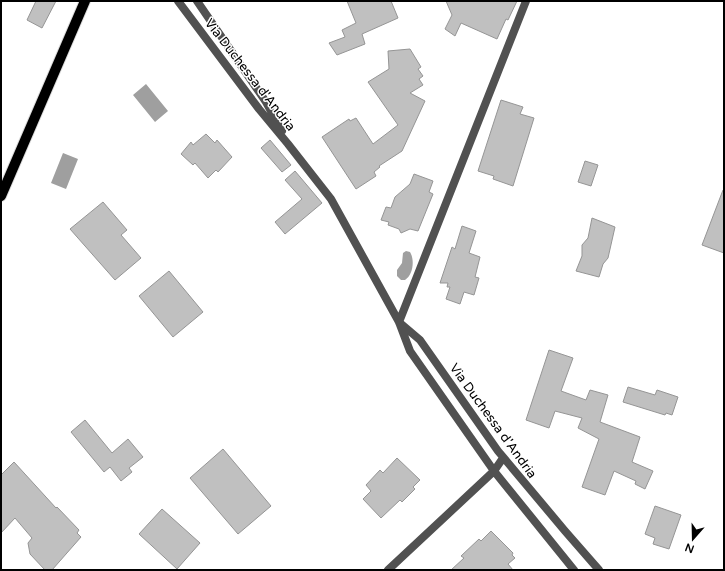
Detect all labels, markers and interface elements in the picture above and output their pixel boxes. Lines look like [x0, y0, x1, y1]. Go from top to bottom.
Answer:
street label: Via Duchessa d'Andria [201, 16, 299, 134]
street label: Via Duchessa d'Andria [446, 360, 540, 482]
north arrow [673, 519, 713, 559]
text: N [683, 540, 696, 556]

